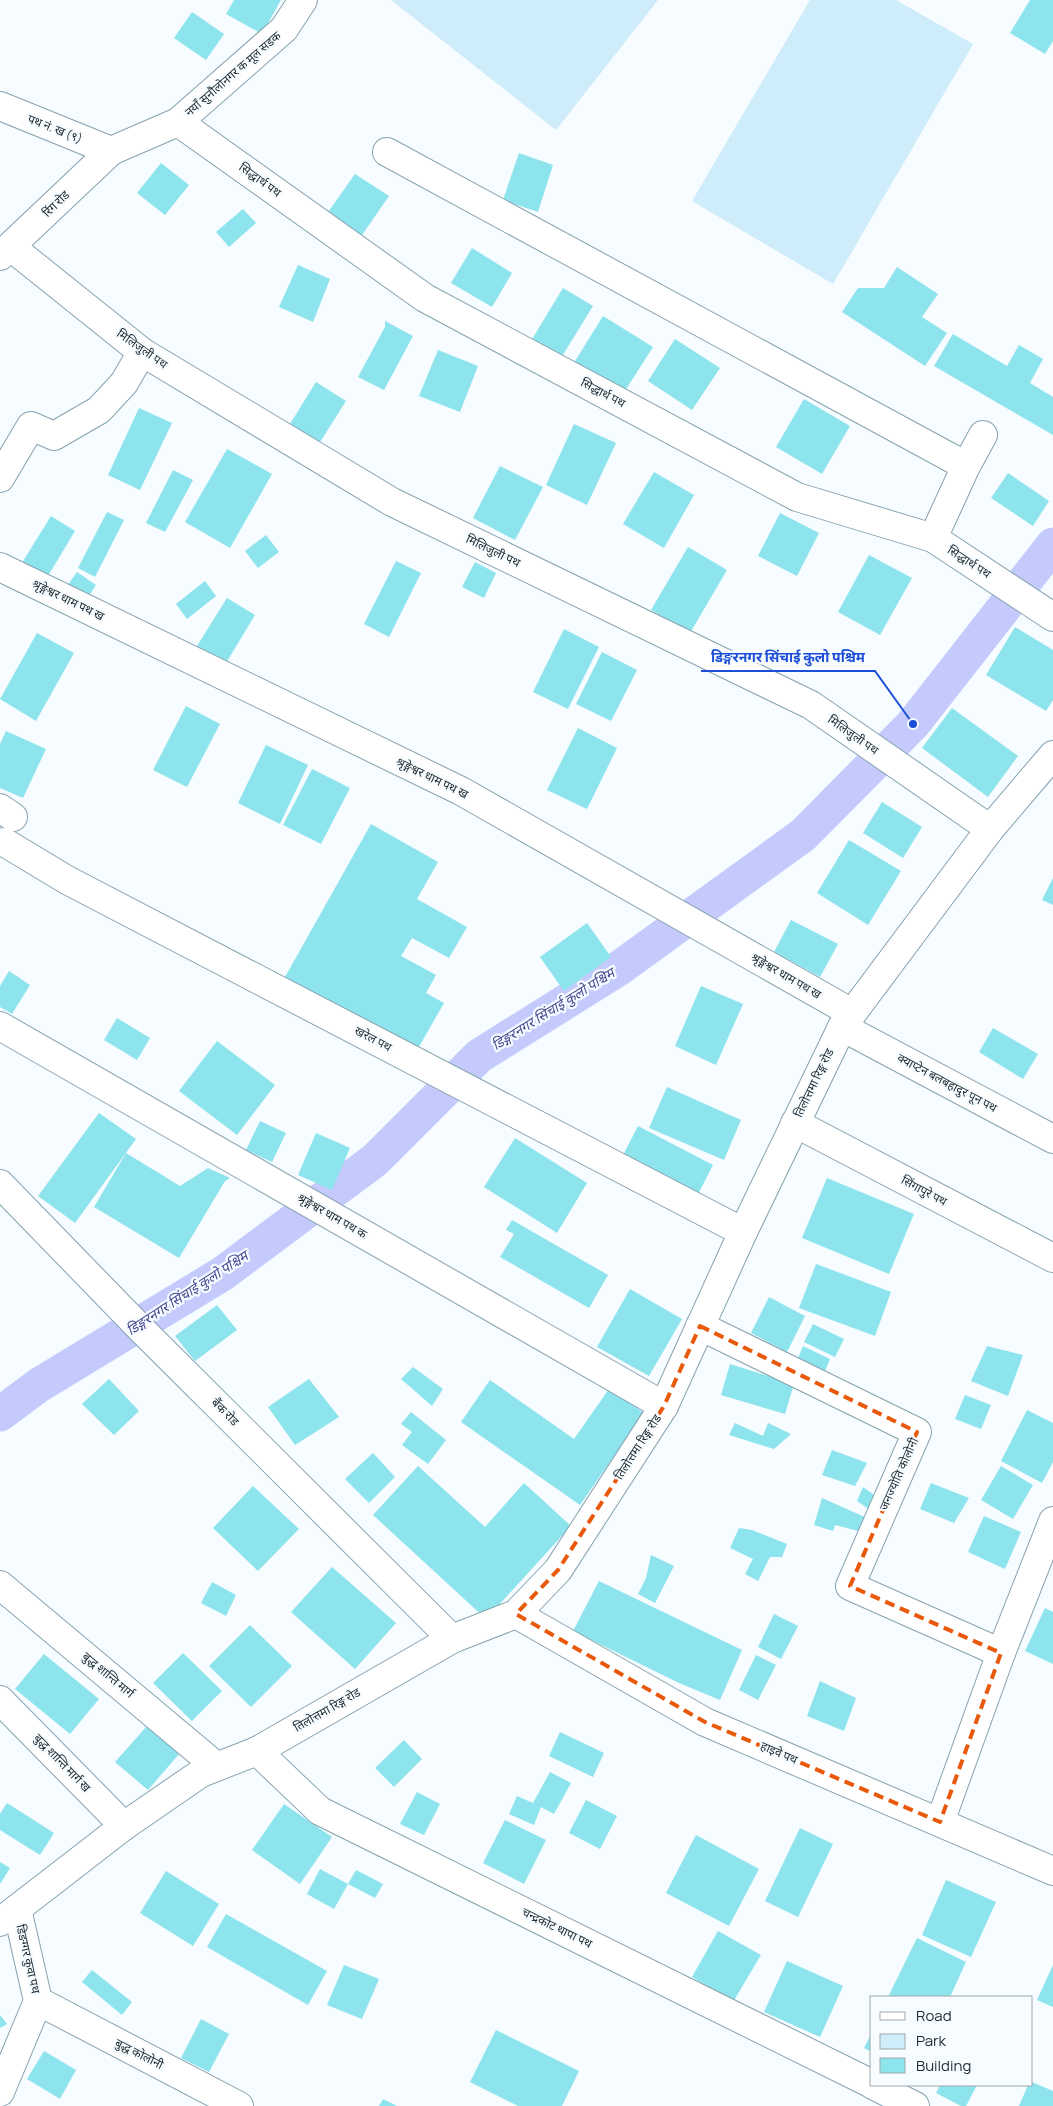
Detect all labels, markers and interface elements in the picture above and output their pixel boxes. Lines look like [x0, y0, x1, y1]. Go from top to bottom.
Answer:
street label: नयाँ सुनौलोनगर क मूल सडक [181, 27, 285, 120]
street label: पथ नं. ख (९) [25, 110, 85, 147]
street label: सिद्धार्थ पथ [236, 158, 285, 201]
street label: रिंग रोड [38, 186, 73, 221]
street label: मिलिजुली पथ [113, 325, 171, 373]
street label: सिद्धार्थ पथ [578, 374, 629, 412]
street label: मिलिजुली पथ [463, 530, 524, 571]
street label: सिद्धार्थ पथ [944, 541, 995, 582]
street label: श्रृङ्गेश्वर धाम पथ ख [29, 575, 107, 624]
callout: डिङ्गरनगर सिंचाई कुलो पश्चिम [701, 642, 875, 671]
text: डिङ्गरनगर सिंचाई कुलो पश्चिम [711, 647, 866, 667]
street label: मिलिजुली पथ [824, 711, 882, 759]
street label: श्रृङ्गेश्वर धाम पथ ख [393, 753, 471, 802]
street label: श्रृङ्गेश्वर धाम पथ ख [748, 949, 825, 1003]
water label: डिङ्गरनगर सिंचाई कुलो पश्चिम [488, 962, 620, 1054]
street label: खरेल पथ [352, 1022, 395, 1056]
street label: तिलोत्तमा रिङ्ग रोड [790, 1045, 838, 1120]
street label: क्याप्टेन बलबहादुर पून पथ [894, 1049, 1000, 1116]
street label: सिंगापुरे पथ [898, 1171, 950, 1210]
street label: श्रृङ्गेश्वर धाम पथ क [294, 1189, 371, 1243]
water label: डिङ्गरनगर सिंचाई कुलो पश्चिम [122, 1245, 253, 1339]
street label: बैंक रोड [208, 1394, 243, 1430]
street label: तिलोत्तमा रिङ्ग रोड [610, 1410, 665, 1483]
street label: जनज्योति कोलोनी [875, 1434, 923, 1513]
street label: बुद्ध शान्ति मार्ग [79, 1648, 139, 1702]
street label: तिलोत्तमा रिङ्ग रोड [290, 1683, 364, 1736]
street label: बुद्ध शान्ति मार्ग ख [30, 1730, 95, 1796]
street label: हाइवे पथ [758, 1737, 801, 1768]
street label: चन्द्रकोट थापा पथ [519, 1903, 595, 1952]
street label: डिङग्गर कुवा पथ [12, 1923, 45, 1995]
legend [870, 1996, 1033, 2086]
text: Road [916, 2005, 952, 2026]
text: Park [916, 2030, 946, 2051]
street label: बुद्ध कोलोनी [112, 2034, 167, 2073]
text: Building [916, 2055, 971, 2076]

